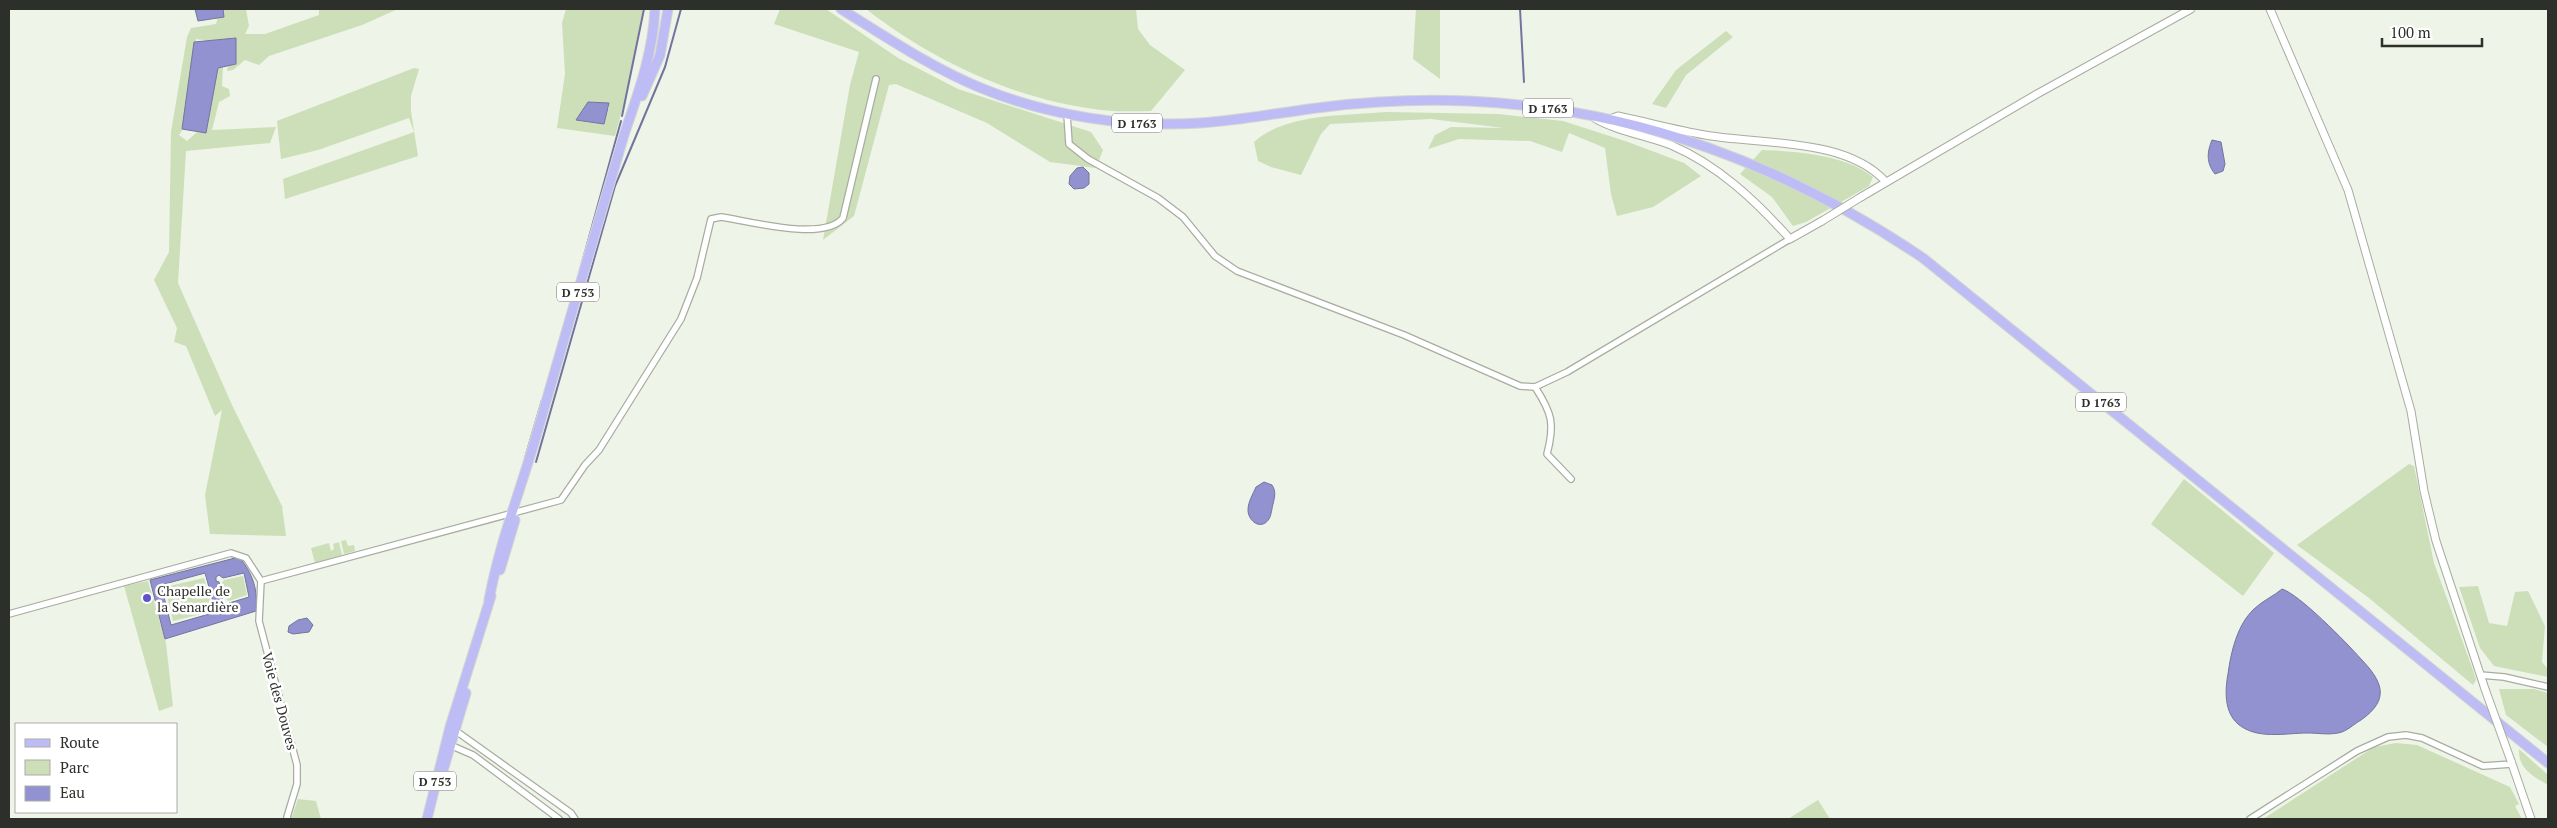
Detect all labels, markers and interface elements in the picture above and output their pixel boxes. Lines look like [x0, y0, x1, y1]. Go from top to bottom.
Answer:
scale bar [2382, 15, 2482, 47]
text: 100 m [2390, 22, 2431, 42]
road number: D 1763 [1523, 99, 1573, 118]
road number: D 1763 [1112, 114, 1162, 132]
road number: D 753 [557, 282, 599, 302]
road number: D 1763 [2076, 392, 2126, 412]
place label: Chapelle de la Senardière [157, 581, 238, 616]
marker: Chapelle de la Senardière [141, 592, 153, 604]
street label: Voie des Douves [258, 650, 302, 752]
legend [15, 723, 178, 813]
text: Route [60, 732, 99, 752]
text: Parc [60, 757, 89, 777]
road number: D 753 [414, 771, 456, 790]
text: Eau [60, 782, 85, 802]

